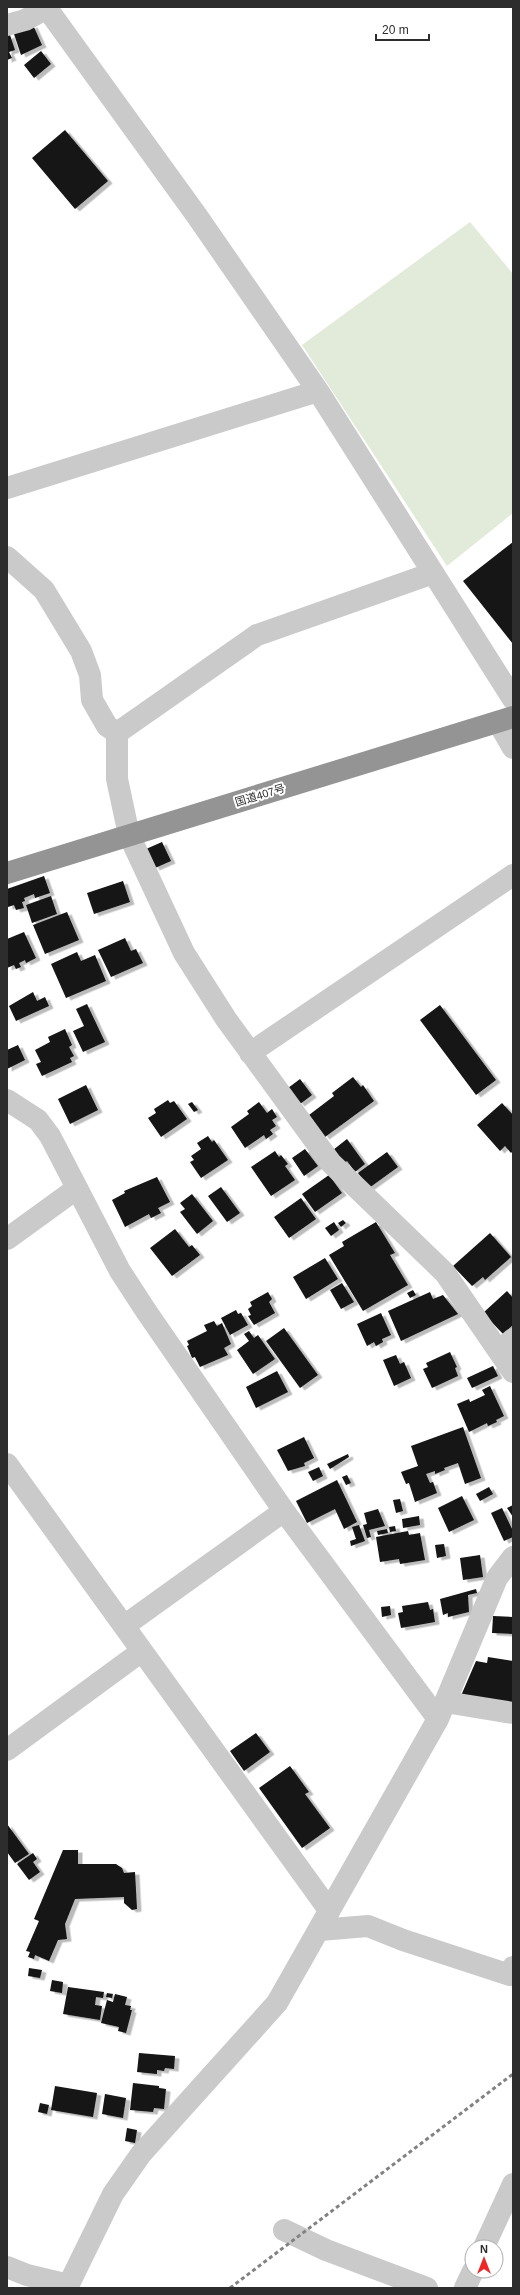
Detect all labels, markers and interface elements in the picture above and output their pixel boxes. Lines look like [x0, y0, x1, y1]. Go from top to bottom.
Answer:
scale bar [376, 16, 429, 42]
text: 20 m [382, 23, 409, 37]
street label: 国道407号 [234, 782, 286, 808]
north arrow [464, 2239, 504, 2279]
text: N [480, 2243, 488, 2255]

